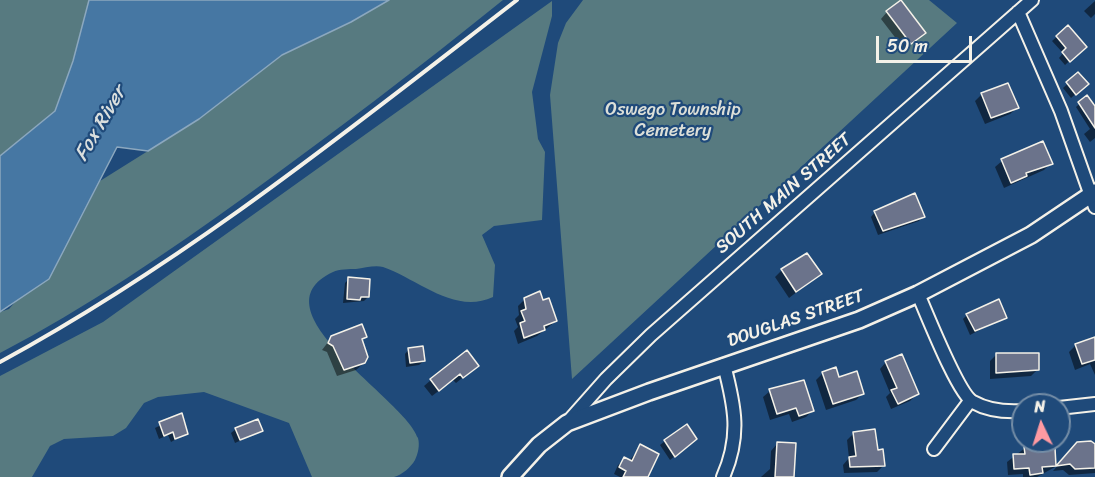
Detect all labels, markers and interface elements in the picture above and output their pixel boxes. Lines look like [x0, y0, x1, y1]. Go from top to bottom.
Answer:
scale bar [879, 24, 975, 62]
text: 50 m [887, 30, 928, 62]
water label: Fox River [70, 83, 132, 165]
park label: Oswego Township Cemetery [605, 99, 741, 142]
street label: SOUTH MAIN STREET [712, 129, 856, 259]
street label: DOUGLAS STREET [725, 286, 867, 352]
text: N [1033, 392, 1046, 421]
north arrow [1011, 393, 1071, 453]

